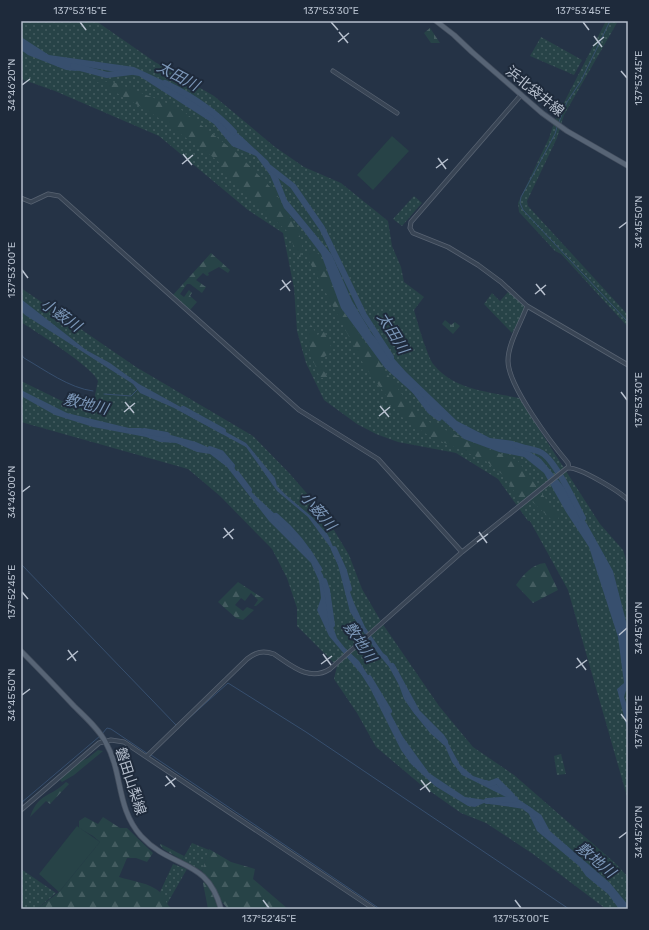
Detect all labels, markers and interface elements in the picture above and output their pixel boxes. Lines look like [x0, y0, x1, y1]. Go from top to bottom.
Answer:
text: 137°53'15"E [53, 5, 107, 17]
text: 137°53'30"E [303, 5, 359, 17]
text: 137°53'45"E [556, 5, 610, 17]
text: 137°53'45"E [633, 51, 645, 105]
water label: 太田川 [154, 57, 204, 95]
text: 34°46'20"N [6, 59, 18, 111]
street label: 浜北袋井線 [502, 63, 567, 120]
text: 34°45'50"N [633, 195, 645, 248]
text: 137°53'00"E [6, 242, 18, 298]
water label: 小薮川 [37, 295, 86, 336]
water label: 太田川 [373, 309, 414, 359]
text: 137°53'30"E [633, 372, 645, 428]
water label: 敷地川 [62, 390, 112, 419]
text: 34°46'00"N [6, 465, 18, 519]
water label: 小薮川 [296, 488, 341, 535]
text: 137°52'45"E [6, 565, 18, 619]
text: 34°45'30"N [633, 601, 645, 655]
water label: 敷地川 [340, 618, 381, 667]
text: 34°45'50"N [6, 668, 18, 721]
text: 137°53'15"E [633, 695, 645, 749]
street label: 磐田山梨線 [112, 745, 149, 817]
text: 34°45'20"N [633, 806, 645, 858]
water label: 敷地川 [573, 839, 621, 883]
text: 137°52'45"E [242, 913, 296, 925]
text: 137°53'00"E [493, 913, 549, 925]

